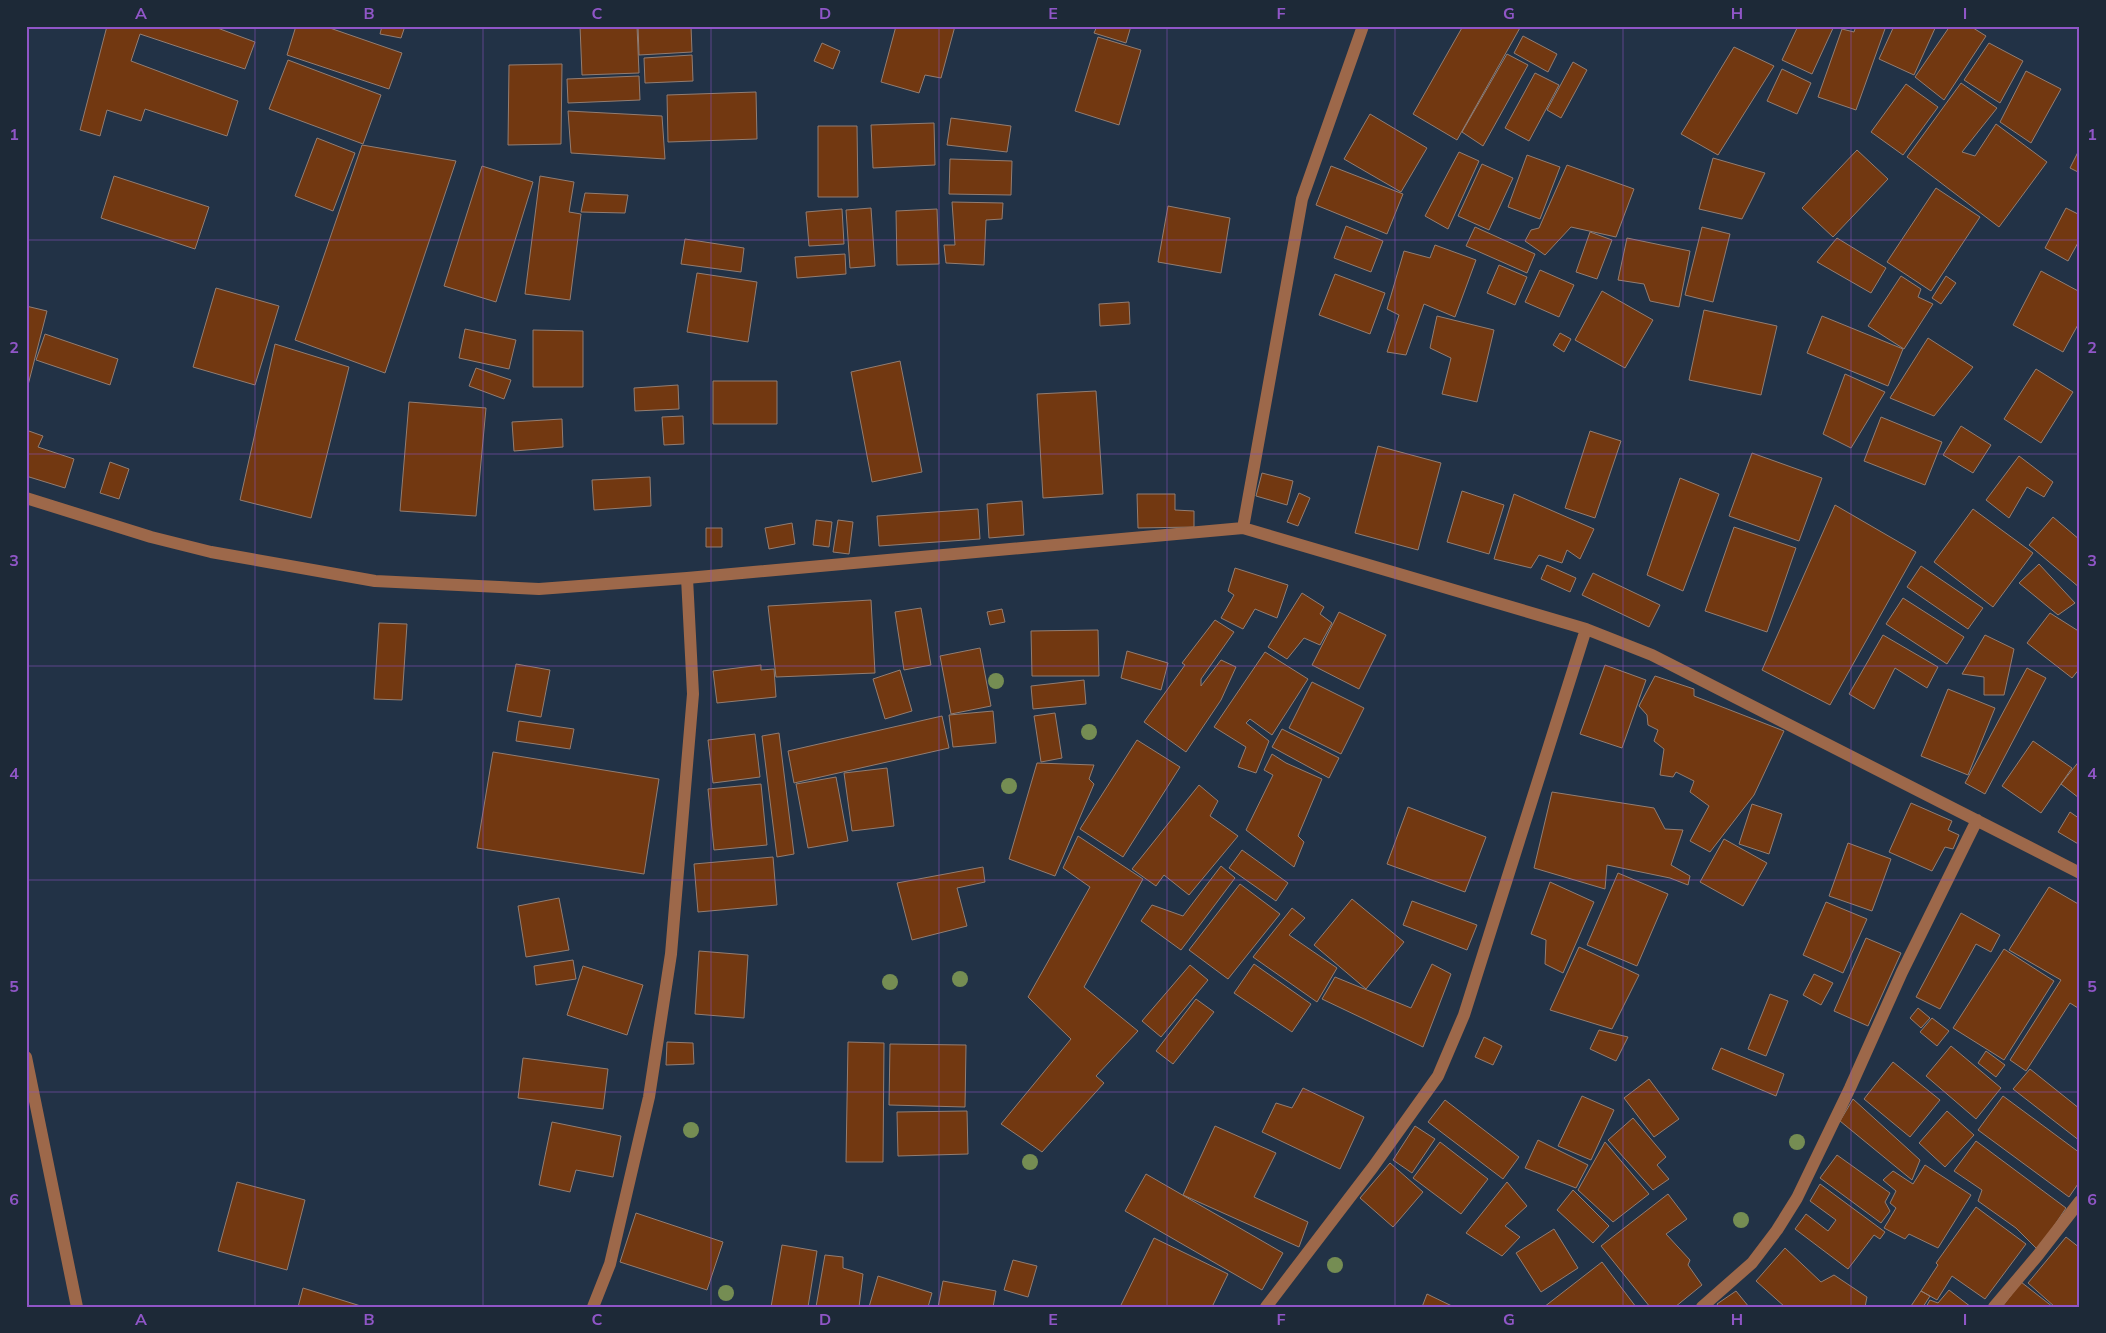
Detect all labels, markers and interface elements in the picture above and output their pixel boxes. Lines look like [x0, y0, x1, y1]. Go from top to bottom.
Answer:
text: A [135, 3, 147, 23]
text: B [363, 3, 375, 23]
text: C [592, 3, 603, 23]
text: D [819, 3, 831, 23]
text: E [1048, 3, 1058, 23]
text: F [1276, 3, 1286, 23]
text: G [1503, 3, 1515, 23]
text: H [1731, 3, 1743, 23]
text: I [1963, 3, 1967, 23]
text: 1 [9, 124, 19, 144]
text: 1 [2087, 124, 2097, 144]
text: 2 [9, 337, 19, 357]
text: 2 [2087, 337, 2097, 357]
text: 3 [9, 550, 19, 570]
text: 3 [2087, 550, 2097, 570]
text: 4 [9, 763, 19, 783]
text: 4 [2087, 763, 2097, 783]
text: 5 [9, 976, 19, 996]
text: 5 [2087, 976, 2097, 996]
text: 6 [9, 1189, 19, 1209]
text: 6 [2087, 1189, 2097, 1209]
text: A [135, 1309, 147, 1329]
text: B [363, 1309, 375, 1329]
text: C [592, 1309, 603, 1329]
text: D [819, 1309, 831, 1329]
text: E [1048, 1309, 1058, 1329]
text: F [1276, 1309, 1286, 1329]
text: G [1503, 1309, 1515, 1329]
text: H [1731, 1309, 1743, 1329]
text: I [1963, 1309, 1967, 1329]

